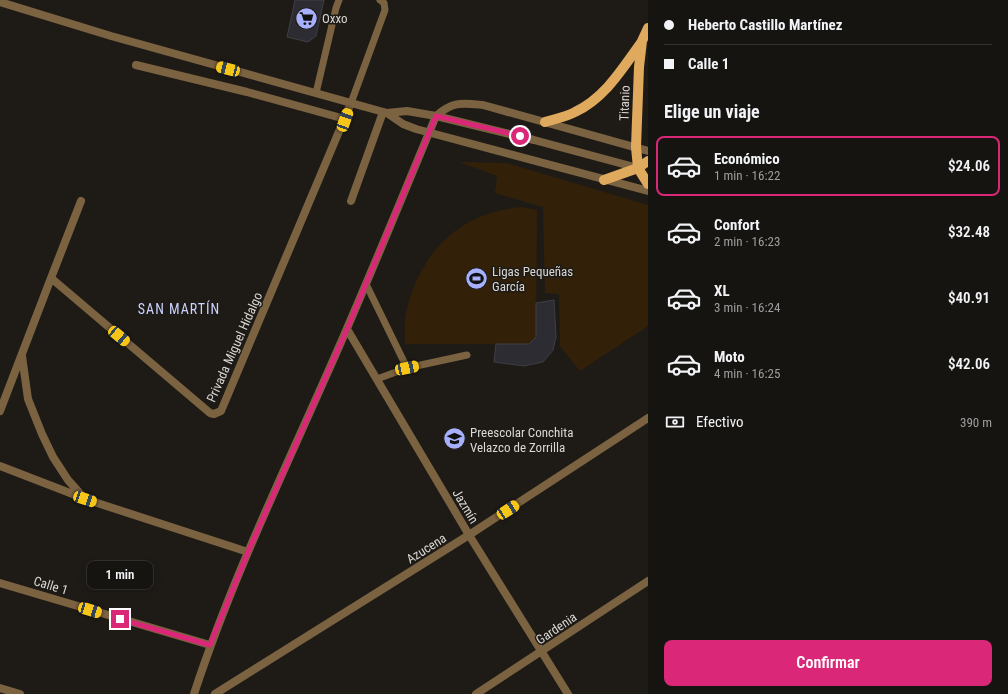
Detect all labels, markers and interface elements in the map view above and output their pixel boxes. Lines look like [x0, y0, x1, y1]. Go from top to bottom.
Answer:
supermarket icon: Oxxo [293, 5, 319, 31]
place label: Oxxo [322, 11, 348, 26]
text: Heberto Castillo Martínez [688, 16, 843, 34]
text: Calle 1 [688, 55, 729, 73]
car [215, 60, 241, 78]
street label: Titanio [616, 85, 633, 121]
text: Elige un viaje [664, 101, 760, 122]
car [335, 107, 355, 133]
route start [511, 127, 529, 145]
icon: car [666, 148, 702, 184]
text: Económico [714, 150, 780, 168]
text: $24.06 [948, 157, 990, 175]
text: 1 min · 16:22 [714, 168, 780, 183]
icon: car [666, 214, 702, 250]
text: Confort [714, 216, 760, 234]
text: $32.48 [948, 223, 990, 241]
text: 2 min · 16:23 [714, 234, 780, 249]
place label: Ligas Pequeñas García [492, 264, 573, 294]
sports icon: Ligas Pequeñas García [464, 265, 490, 291]
icon: car [666, 280, 702, 316]
text: XL [714, 282, 730, 300]
text: $40.91 [948, 289, 990, 307]
street label: Privada Miguel Hidalgo [203, 290, 265, 404]
district label: SAN MARTÍN [138, 300, 220, 317]
text: 3 min · 16:24 [714, 300, 780, 315]
car [106, 324, 132, 348]
icon: car [666, 346, 702, 382]
text: Moto [714, 348, 745, 366]
text: $42.06 [948, 355, 990, 373]
car [394, 360, 420, 376]
text: 4 min · 16:25 [714, 366, 780, 381]
icon: cash [664, 411, 686, 433]
text: Efectivo [696, 413, 744, 431]
text: 390 m [960, 415, 992, 430]
place label: Preescolar Conchita Velazco de Zorrilla [470, 425, 573, 455]
school or university icon: Preescolar Conchita Velazco de Zorrilla [442, 426, 468, 452]
street label: Jazmín [450, 486, 482, 526]
car [72, 490, 98, 508]
car [495, 498, 521, 522]
street label: Azucena [404, 530, 449, 566]
callout: 1 min [87, 561, 153, 589]
text: 1 min [106, 567, 134, 582]
street label: Calle 1 [32, 573, 70, 598]
car [77, 601, 103, 619]
street label: Gardenia [533, 609, 579, 647]
route end [111, 610, 129, 628]
button: Confirmar [664, 640, 992, 686]

